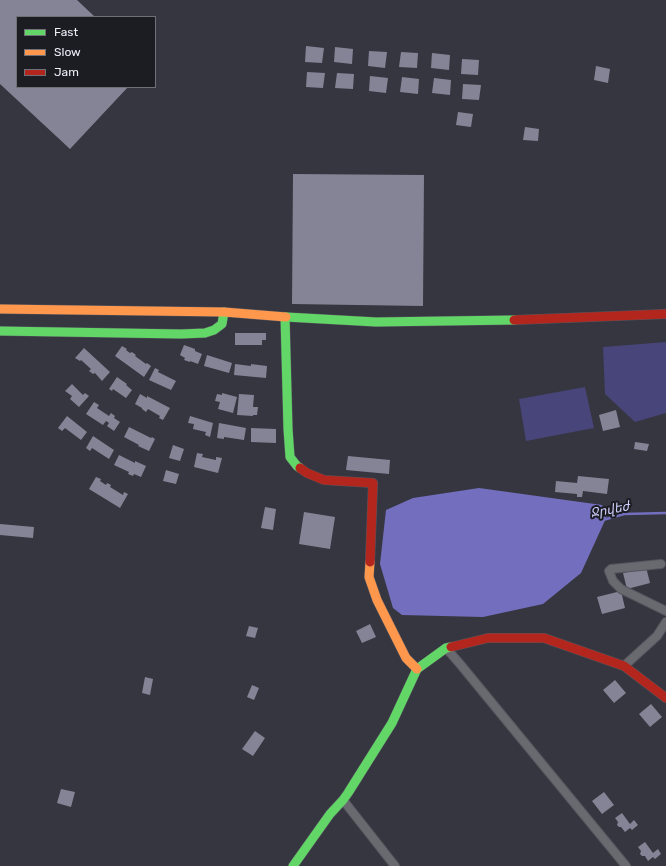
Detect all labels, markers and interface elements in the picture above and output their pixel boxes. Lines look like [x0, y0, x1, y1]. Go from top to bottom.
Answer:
legend [16, 16, 156, 88]
text: Fast [54, 25, 78, 39]
text: Slow [54, 45, 81, 59]
text: Jam [54, 65, 79, 79]
water label: Ջրվեժ [589, 499, 631, 521]

